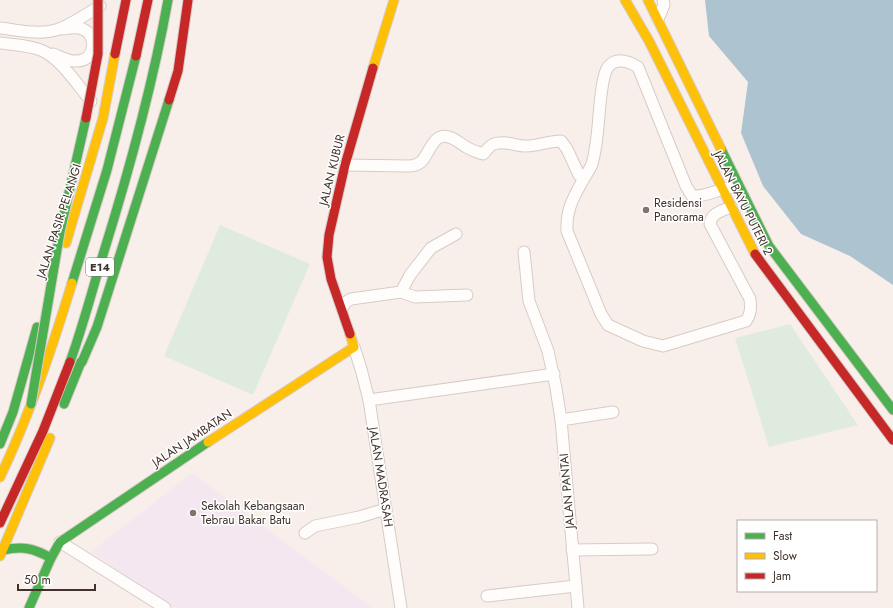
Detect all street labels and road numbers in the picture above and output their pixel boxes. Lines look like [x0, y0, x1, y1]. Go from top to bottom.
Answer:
street label: JALAN KUBUR [314, 132, 350, 209]
street label: JALAN BAYU PUTERI 2 [708, 146, 777, 259]
street label: JALAN PASIR PELANGI [31, 161, 86, 282]
road number: E14 [86, 258, 114, 276]
street label: JALAN JAMBATAN [147, 405, 236, 473]
street label: JALAN MADRASAH [364, 424, 398, 528]
street label: JALAN PANTAI [555, 453, 579, 531]

